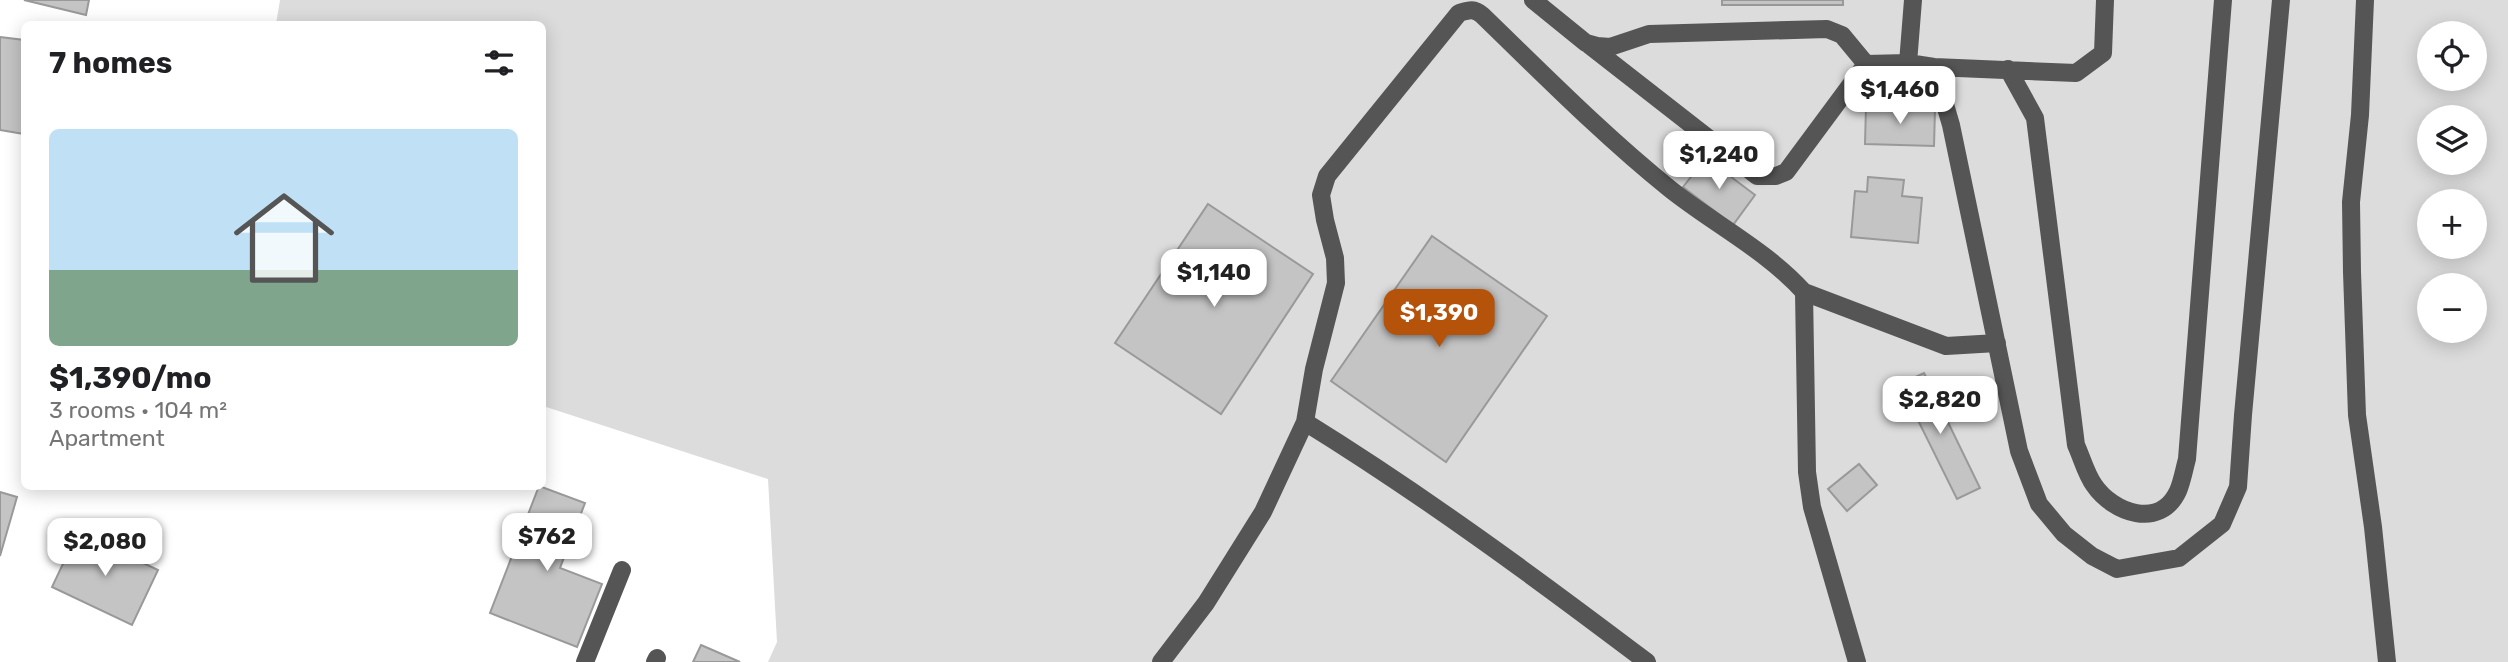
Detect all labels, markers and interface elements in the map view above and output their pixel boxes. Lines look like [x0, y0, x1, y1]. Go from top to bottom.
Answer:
map controls [2417, 21, 2487, 343]
button: locate [2417, 21, 2487, 91]
icon: filters [480, 44, 518, 82]
text: 7 homes [49, 45, 172, 81]
pin: $1,460 [1843, 66, 1957, 126]
text: $1,460 [1860, 75, 1940, 103]
button: layers [2417, 105, 2487, 175]
pin: $1,240 [1662, 132, 1776, 191]
text: $1,240 [1679, 140, 1759, 168]
icon: home [221, 175, 347, 301]
button: + [2417, 189, 2487, 259]
pin: $1,140 [1157, 250, 1271, 309]
text: $1,140 [1177, 258, 1251, 286]
button: − [2417, 273, 2487, 343]
pin: $1,390 [1382, 290, 1496, 349]
text: $1,390 [1400, 298, 1478, 326]
text: $1,390/mo [49, 360, 212, 396]
pin: $2,820 [1883, 376, 1997, 436]
text: $2,820 [1899, 385, 1981, 413]
text: 3 rooms · 104 m² [49, 396, 227, 424]
text: Apartment [49, 424, 165, 452]
pin: $762 [506, 514, 588, 573]
pin: $2,080 [48, 518, 162, 578]
text: $762 [518, 522, 576, 550]
text: $2,080 [63, 527, 147, 555]

